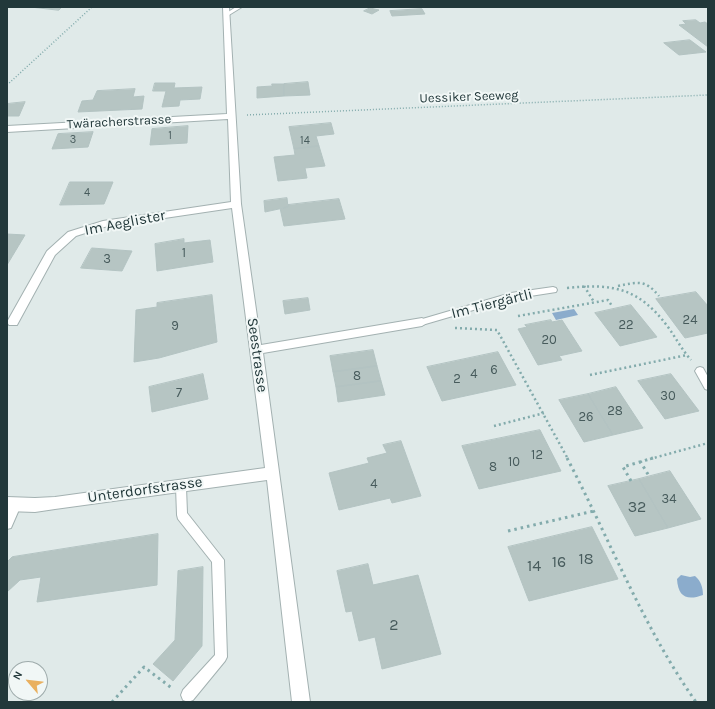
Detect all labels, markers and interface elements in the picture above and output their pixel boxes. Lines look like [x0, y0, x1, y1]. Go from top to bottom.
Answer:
street label: Uessiker Seeweg [419, 87, 519, 107]
street label: Twäracherstrasse [66, 111, 172, 133]
house number: 1 [168, 129, 172, 143]
house number: 3 [70, 133, 76, 147]
house number: 14 [300, 134, 310, 148]
house number: 4 [84, 186, 90, 200]
street label: Im Aeglister [83, 206, 167, 240]
house number: 1 [182, 245, 186, 261]
house number: 3 [103, 251, 111, 267]
street label: Im Tiergärtli [449, 285, 535, 323]
house number: 24 [683, 312, 697, 328]
street label: Seestrasse [243, 317, 271, 393]
house number: 22 [618, 317, 634, 333]
house number: 9 [171, 318, 179, 334]
house number: 20 [541, 332, 557, 348]
house number: 6 [490, 362, 498, 378]
house number: 4 [470, 366, 478, 382]
house number: 8 [353, 368, 361, 384]
house number: 2 [453, 371, 461, 387]
house number: 7 [176, 385, 182, 401]
house number: 30 [660, 388, 676, 404]
house number: 28 [607, 403, 623, 419]
house number: 26 [579, 409, 593, 425]
house number: 12 [531, 447, 543, 463]
house number: 10 [508, 454, 520, 470]
house number: 8 [489, 459, 497, 475]
street label: Unterdorfstrasse [87, 473, 203, 507]
house number: 4 [370, 476, 378, 492]
house number: 34 [662, 491, 676, 507]
house number: 32 [628, 497, 646, 517]
house number: 18 [578, 549, 594, 569]
house number: 16 [552, 552, 566, 572]
house number: 14 [527, 556, 541, 576]
house number: 2 [389, 615, 399, 635]
north arrow [8, 661, 48, 701]
text: N [10, 669, 25, 682]

